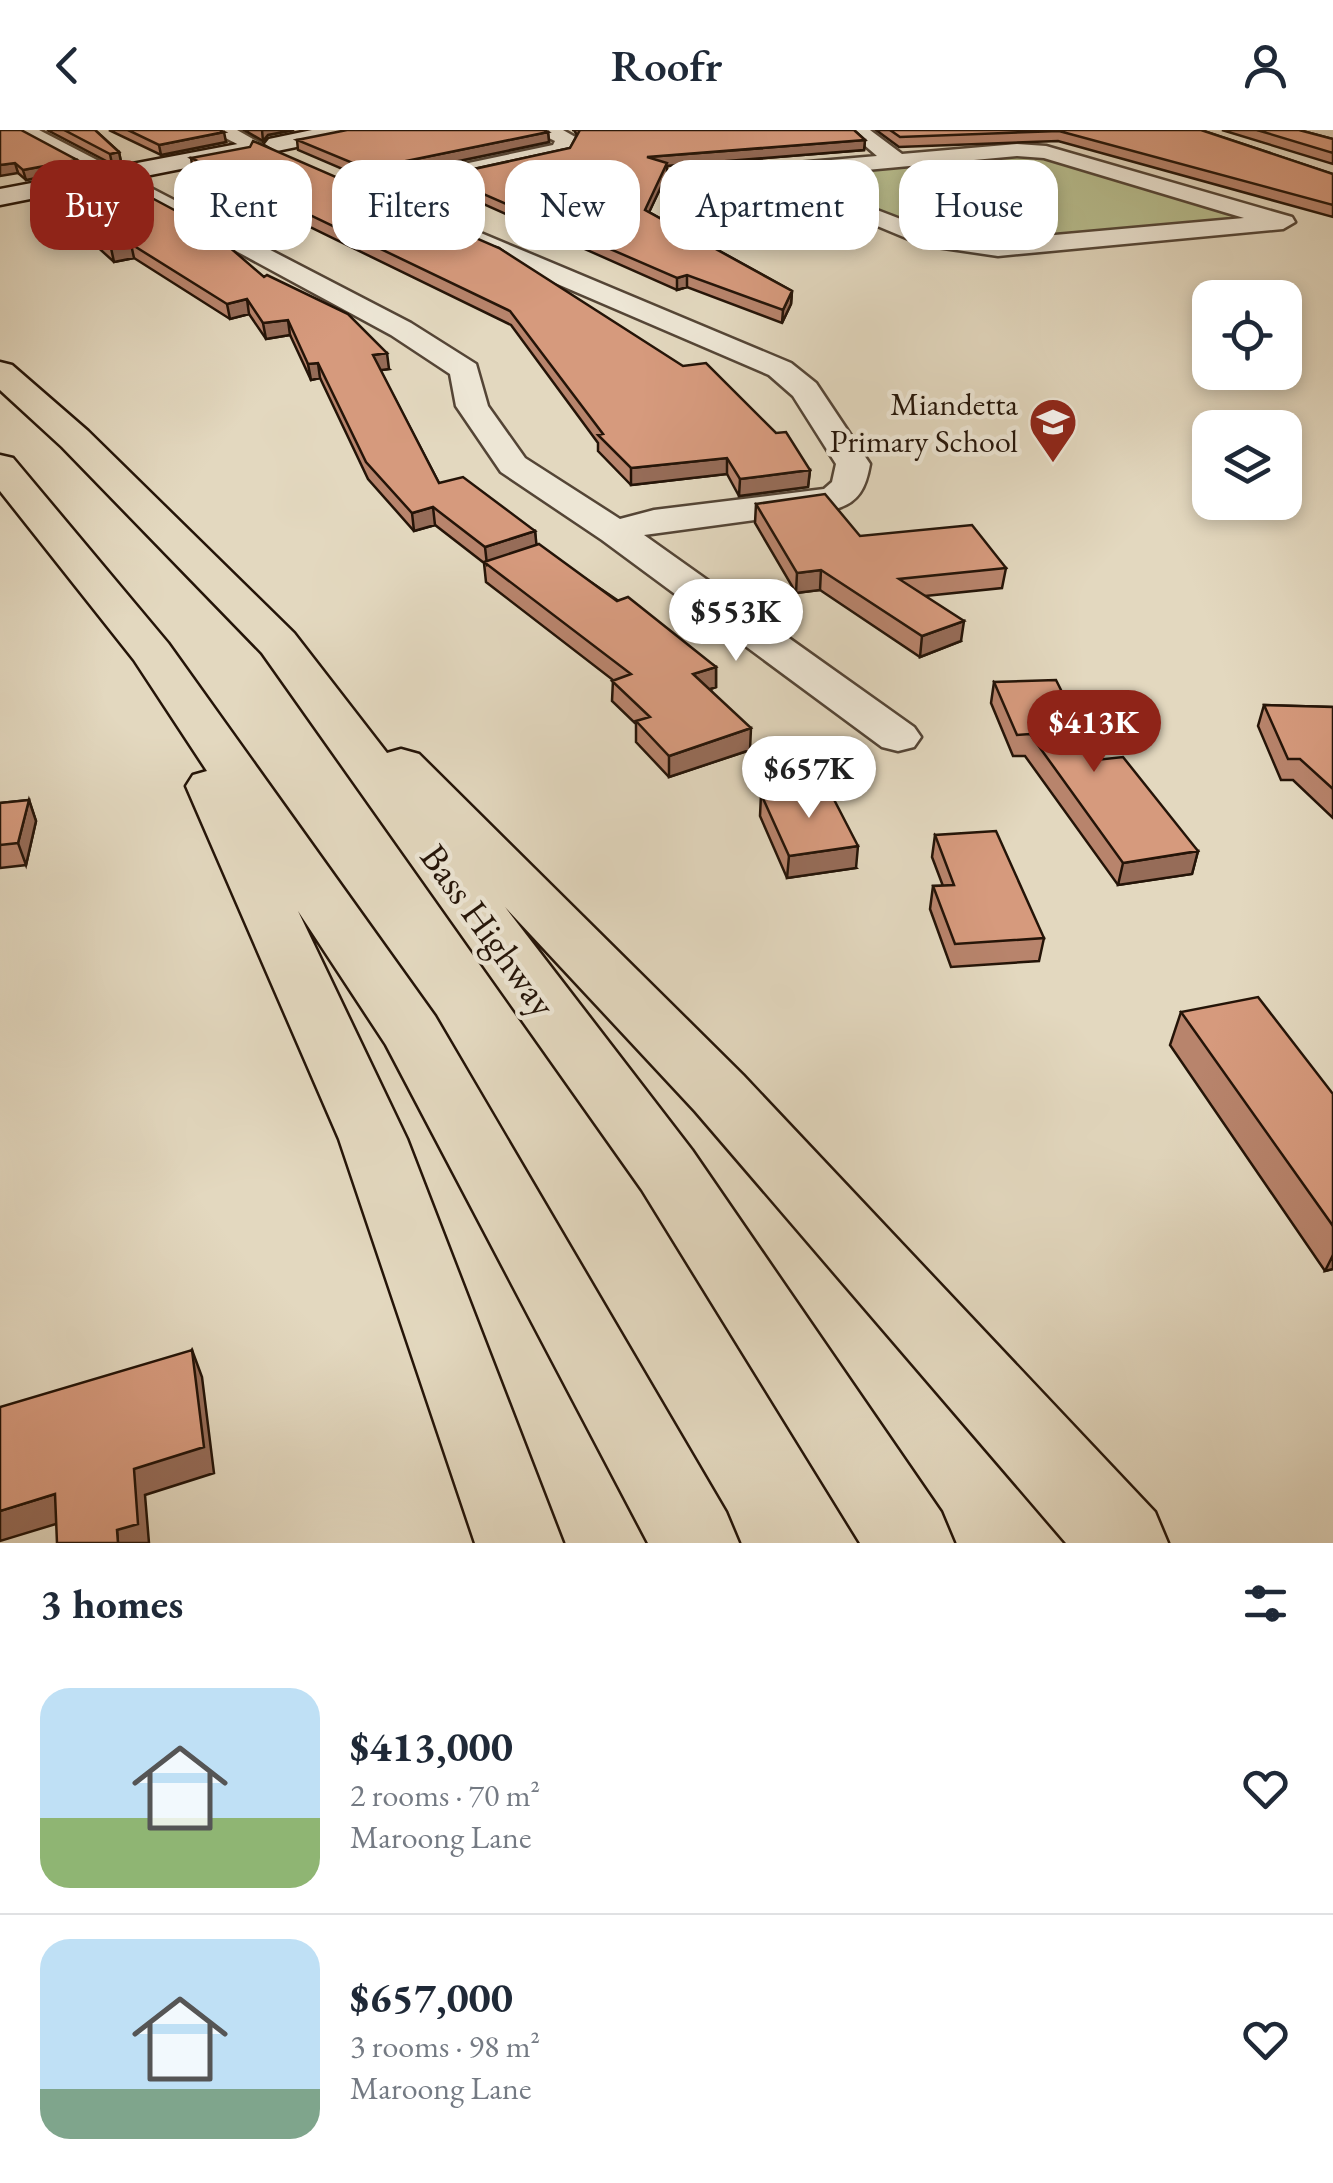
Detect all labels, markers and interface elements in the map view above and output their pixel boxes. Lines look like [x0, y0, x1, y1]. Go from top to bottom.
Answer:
text: Roofr [611, 36, 722, 94]
icon: back [40, 38, 95, 93]
icon: person [1238, 38, 1293, 93]
chip: Buy [30, 160, 154, 250]
chip: Rent [174, 160, 312, 250]
chip: Filters [332, 160, 485, 250]
chip: New [505, 160, 640, 250]
chip: Apartment [660, 160, 879, 250]
chip: House [899, 160, 1058, 250]
map controls [1192, 280, 1302, 520]
button: locate [1192, 280, 1302, 390]
place label: Miandetta Primary School [830, 383, 1018, 462]
school or university icon: Miandetta Primary School [1027, 396, 1079, 464]
button: layers [1192, 410, 1302, 520]
pin: $553K [666, 579, 806, 664]
text: $553K [691, 590, 781, 632]
pin: $413K [1024, 690, 1164, 775]
text: $413K [1049, 701, 1139, 743]
pin: $657K [739, 736, 879, 821]
text: $657K [764, 747, 854, 789]
street label: Bass Highway [410, 834, 568, 1026]
text: 3 homes [40, 1576, 183, 1631]
icon: filters [1238, 1576, 1293, 1631]
text: $413,000 [350, 1719, 513, 1774]
icon: home [120, 1728, 240, 1848]
icon: heart [1238, 1761, 1293, 1816]
text: 2 rooms · 70 m² [350, 1774, 540, 1816]
text: Maroong Lane [350, 1816, 531, 1858]
text: $657,000 [350, 1970, 513, 2025]
icon: home [120, 1979, 240, 2099]
icon: heart [1238, 2012, 1293, 2067]
text: 3 rooms · 98 m² [350, 2025, 540, 2067]
text: Maroong Lane [350, 2067, 531, 2109]

